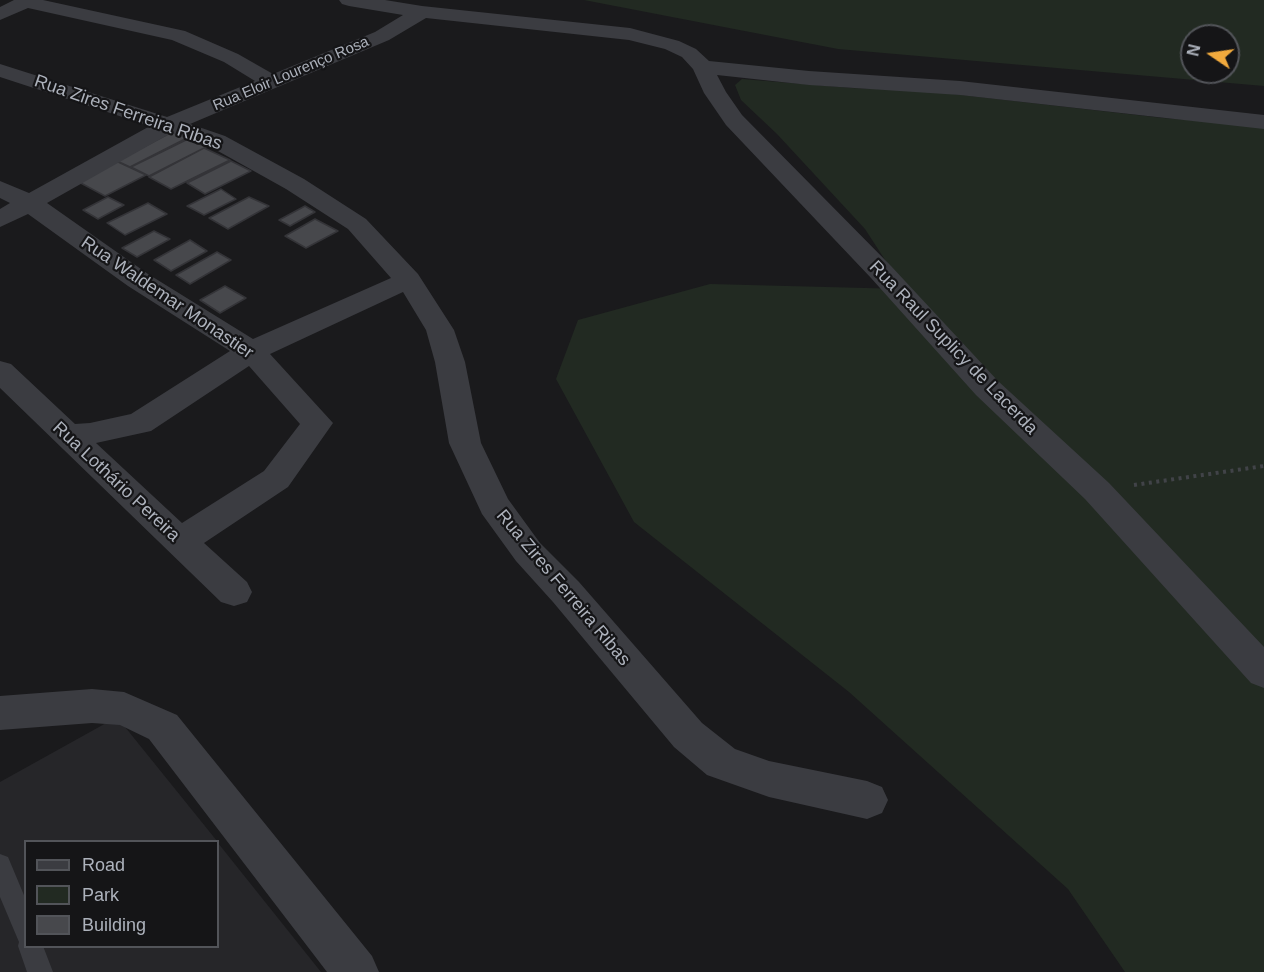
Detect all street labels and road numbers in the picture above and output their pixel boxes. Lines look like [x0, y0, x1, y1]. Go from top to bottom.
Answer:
street label: Rua Eloir Lourenço Rosa [210, 33, 372, 115]
street label: Rua Zires Ferreira Ribas [31, 71, 225, 155]
street label: Rua Waldemar Monastier [77, 232, 257, 364]
street label: Rua Raul Suplicy de Lacerda [864, 257, 1042, 439]
street label: Rua Lothário Pereira [48, 417, 184, 547]
street label: Rua Zires Ferreira Ribas [491, 506, 635, 670]

